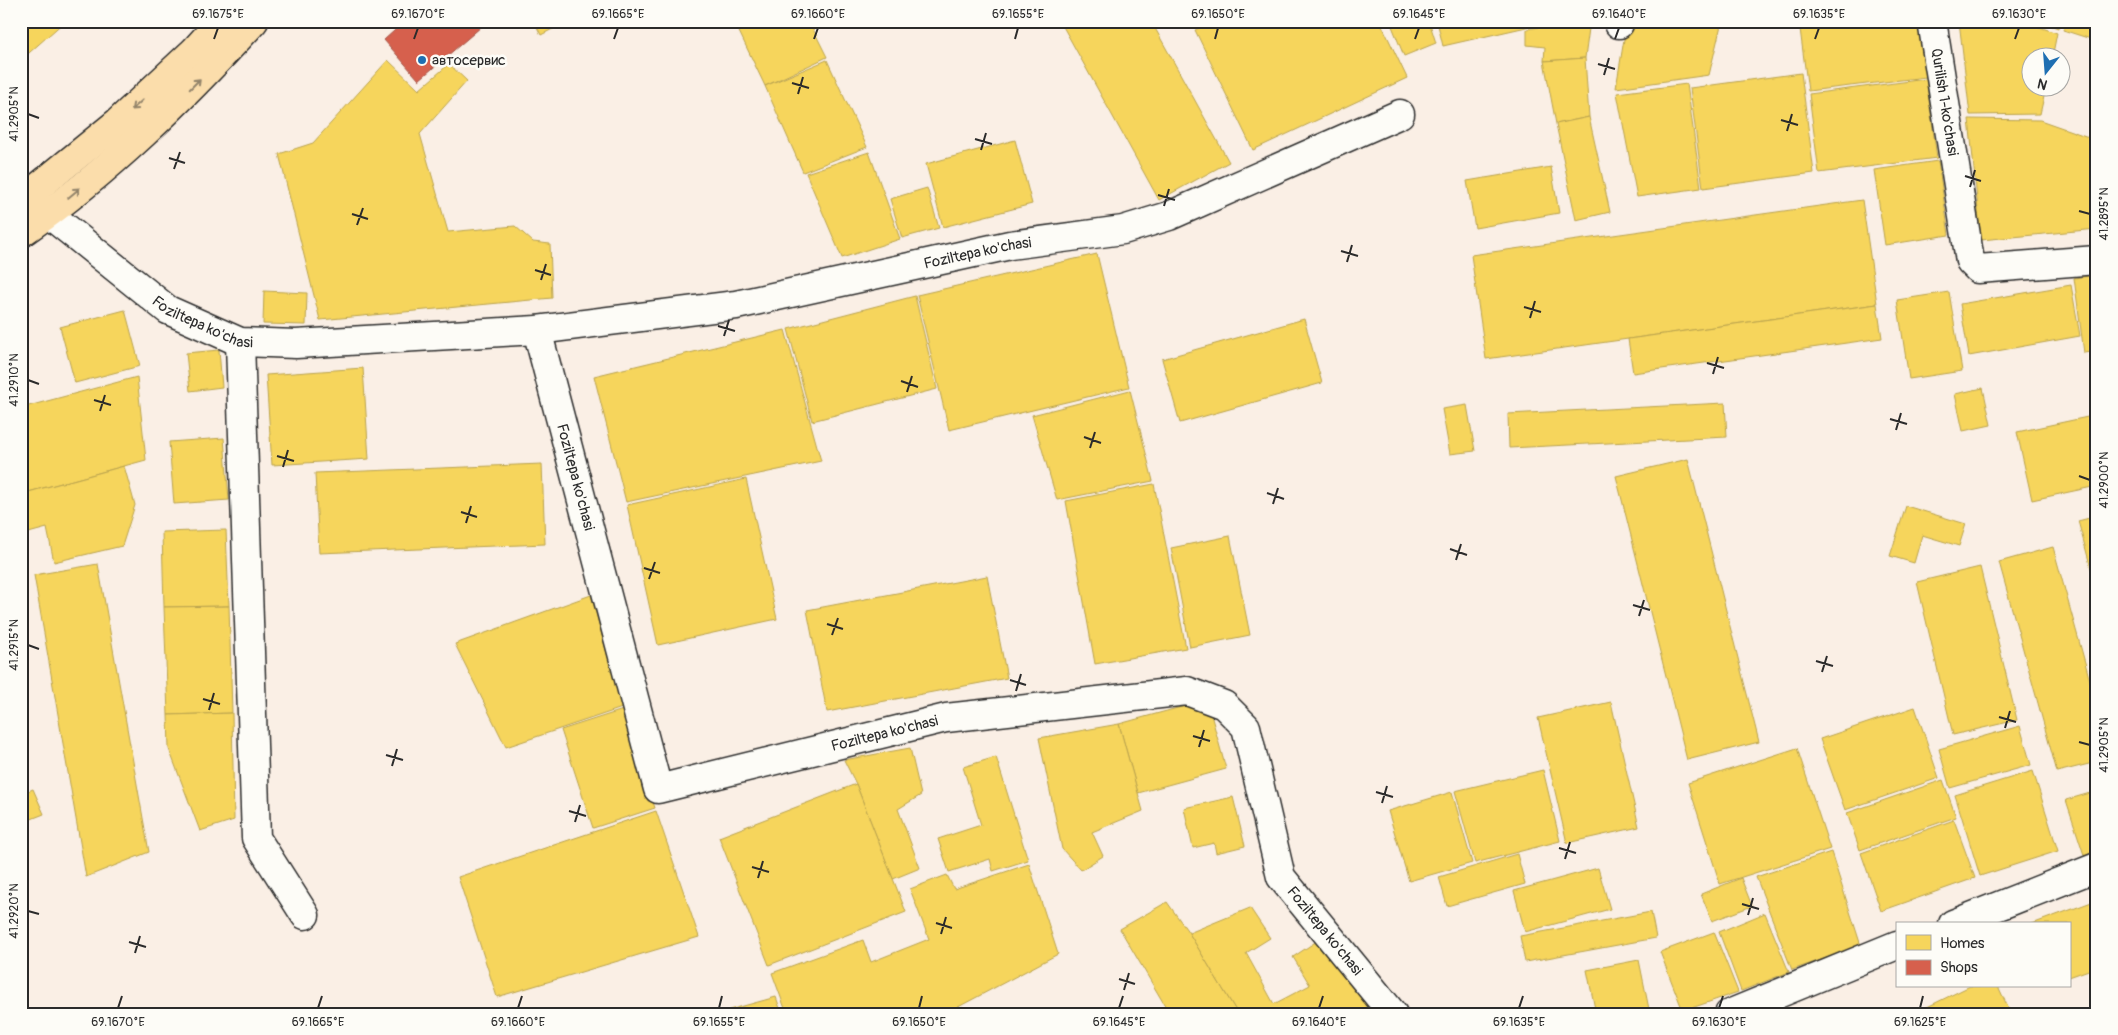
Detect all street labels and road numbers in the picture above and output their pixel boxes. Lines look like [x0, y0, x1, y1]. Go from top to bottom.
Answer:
street label: Qurilish 1-ko'chasi [1927, 47, 1963, 157]
street label: Foziltepa ko'chasi [922, 233, 1033, 273]
street label: Foziltepa ko'chasi [148, 291, 254, 352]
street label: Foziltepa ko'chasi [553, 422, 599, 533]
street label: Foziltepa ko'chasi [829, 711, 940, 755]
street label: Foziltepa ko'chasi [1283, 882, 1367, 979]

